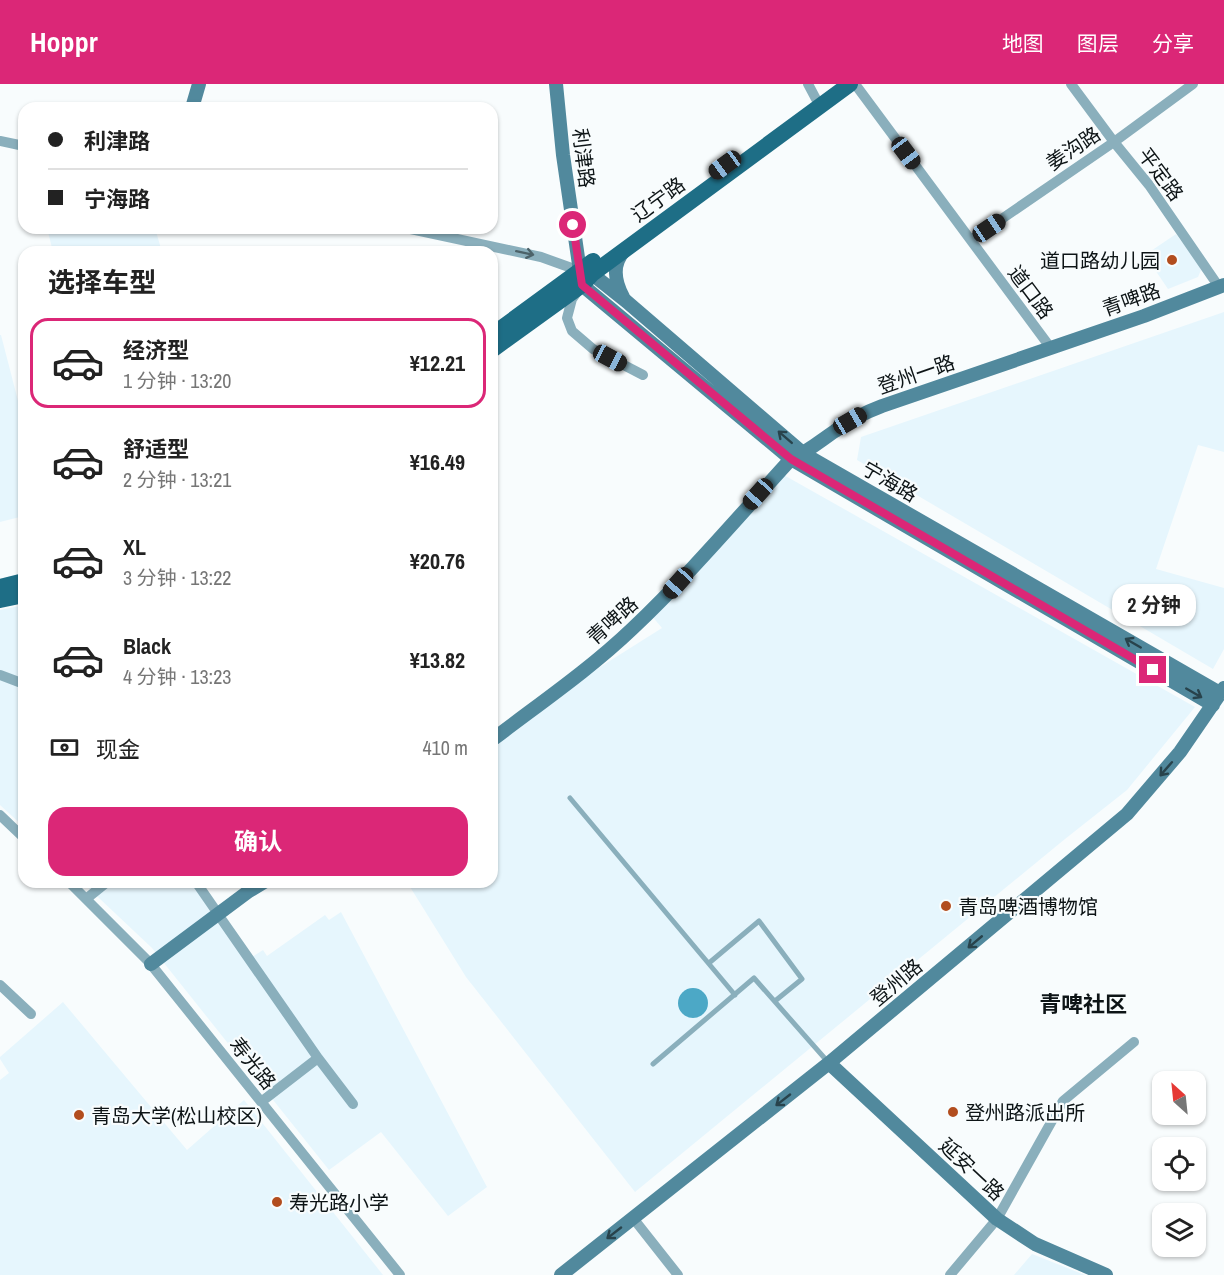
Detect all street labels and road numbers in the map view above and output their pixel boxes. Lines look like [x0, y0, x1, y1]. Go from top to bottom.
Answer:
street label: 姜沟路 [1041, 120, 1105, 176]
street label: 利津路 [567, 127, 601, 189]
street label: 平定路 [1132, 142, 1190, 206]
street label: 辽宁路 [626, 170, 690, 228]
street label: 道口路 [1002, 260, 1060, 324]
street label: 青啤路 [1098, 276, 1164, 322]
street label: 登州一路 [874, 348, 958, 400]
street label: 宁海路 [857, 454, 923, 508]
street label: 青啤路 [581, 590, 643, 650]
street label: 登州路 [864, 952, 928, 1012]
street label: 寿光路 [224, 1031, 282, 1095]
street label: 延安一路 [934, 1132, 1010, 1206]

